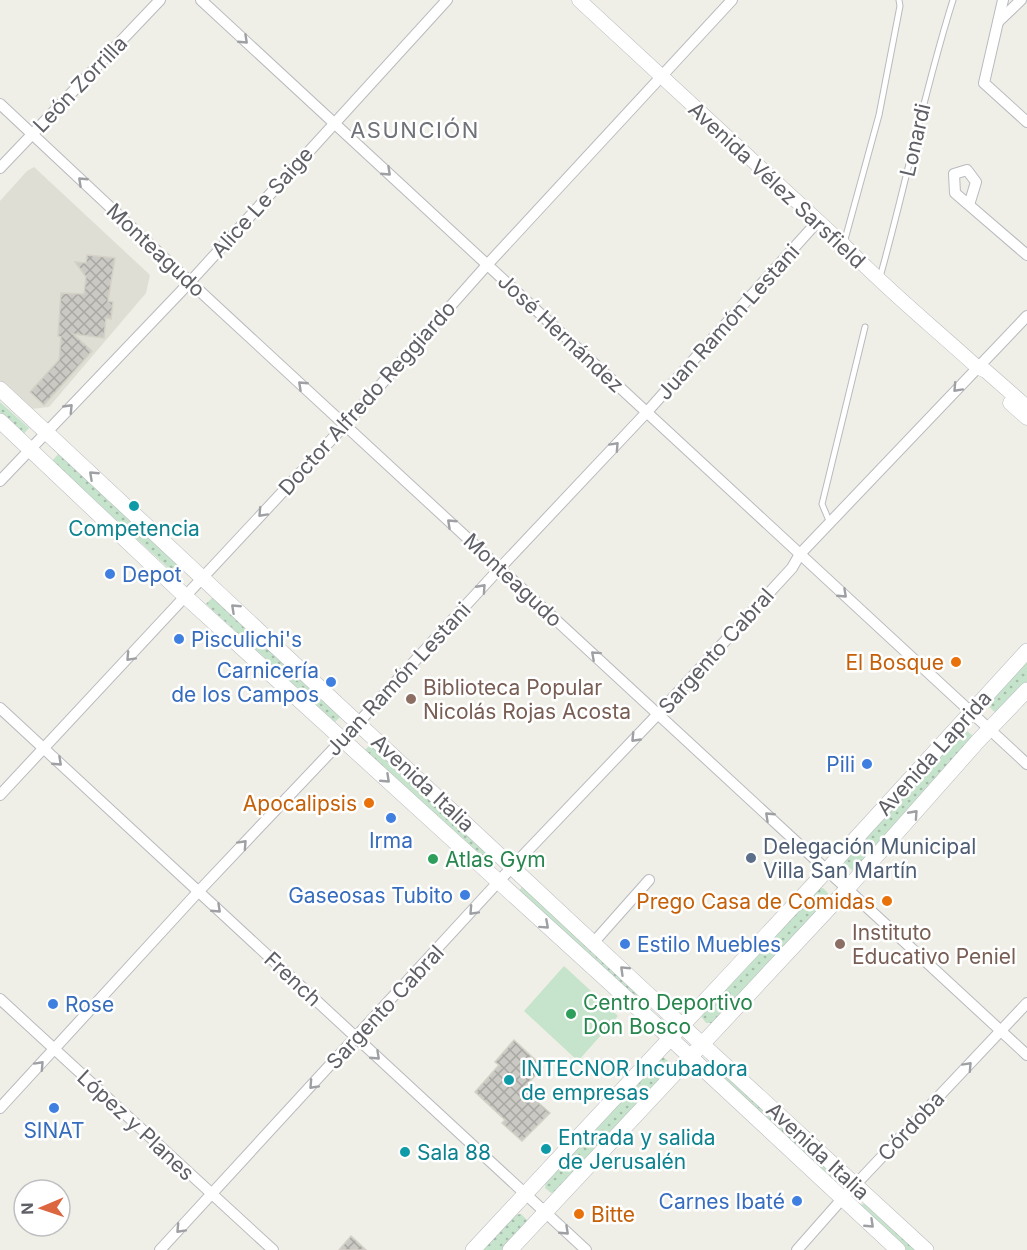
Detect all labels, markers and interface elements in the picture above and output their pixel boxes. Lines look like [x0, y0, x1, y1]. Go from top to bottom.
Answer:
street label: León Zorrilla [28, 31, 132, 137]
one-way arrow [237, 33, 247, 44]
street label: Avenida Vélez Sarsfield [684, 97, 870, 273]
street label: Lonardi [894, 101, 936, 179]
district label: ASUNCIÓN [350, 117, 480, 143]
street label: Alice Le Saige [206, 141, 318, 263]
one-way arrow [380, 165, 391, 176]
one-way arrow [79, 177, 89, 188]
street label: Monteagudo [102, 198, 210, 302]
street label: Juan Ramón Lestani [652, 239, 804, 405]
street label: José Hernández [493, 268, 629, 398]
street label: Doctor Alfredo Reggiardo [273, 296, 461, 500]
one-way arrow [298, 381, 309, 392]
one-way arrow [953, 382, 964, 392]
one-way arrow [62, 404, 73, 415]
one-way arrow [608, 442, 619, 452]
one-way arrow [89, 471, 100, 482]
marker: Competencia [127, 499, 141, 513]
one-way arrow [258, 507, 269, 517]
place label: Competencia [68, 516, 200, 541]
one-way arrow [448, 519, 458, 530]
street label: Monteagudo [459, 528, 567, 632]
place label: Depot [122, 562, 182, 587]
marker: Depot [103, 567, 117, 581]
street label: Sargento Cabral [653, 583, 779, 719]
one-way arrow [474, 584, 485, 595]
one-way arrow [836, 587, 847, 598]
street label: Juan Ramón Lestani [320, 597, 476, 761]
one-way arrow [232, 604, 242, 615]
place label: Pisculichi's [191, 627, 302, 652]
marker: Pisculichi's [172, 632, 186, 646]
one-way arrow [126, 650, 137, 660]
place label: El Bosque [845, 650, 944, 675]
one-way arrow [591, 651, 602, 662]
marker: El Bosque [949, 655, 963, 669]
place label: Carnicería de los Campos [171, 658, 319, 707]
marker: Carnicería de los Campos [324, 675, 338, 689]
place label: Biblioteca Popular Nicolás Rojas Acosta [423, 675, 631, 724]
street label: Avenida Laprida [871, 685, 997, 821]
marker: Biblioteca Popular Nicolás Rojas Acosta [404, 692, 418, 706]
street label: Avenida Italia [366, 729, 480, 837]
one-way arrow [631, 731, 642, 742]
place label: Pili [826, 752, 855, 777]
one-way arrow [52, 755, 62, 766]
marker: Pili [860, 757, 874, 771]
one-way arrow [379, 772, 390, 783]
place label: Apocalipsis [243, 791, 357, 816]
marker: Apocalipsis [362, 796, 376, 810]
one-way arrow [907, 810, 918, 820]
marker: Irma [384, 811, 398, 825]
one-way arrow [765, 812, 775, 823]
place label: Irma [369, 828, 413, 853]
place label: Delegación Municipal Villa San Martín [763, 834, 976, 883]
one-way arrow [236, 841, 247, 851]
place label: Atlas Gym [445, 847, 546, 872]
marker: Delegación Municipal Villa San Martín [744, 851, 758, 865]
marker: Atlas Gym [426, 852, 440, 866]
place label: Gaseosas Tubito [288, 883, 453, 908]
marker: Gaseosas Tubito [458, 888, 472, 902]
place label: Prego Casa de Comidas [636, 889, 875, 914]
marker: Prego Casa de Comidas [880, 894, 894, 908]
one-way arrow [210, 902, 221, 913]
one-way arrow [469, 904, 480, 915]
one-way arrow [538, 918, 549, 929]
place label: Instituto Educativo Peniel [852, 920, 1016, 969]
place label: Estilo Muebles [637, 932, 781, 957]
marker: Estilo Muebles [618, 937, 632, 951]
marker: Instituto Educativo Peniel [833, 937, 847, 951]
street label: Sargento Cabral [321, 940, 449, 1074]
street label: French [259, 947, 327, 1011]
one-way arrow [620, 967, 631, 978]
place label: Centro Deportivo Don Bosco [583, 990, 753, 1039]
place label: Rose [65, 992, 114, 1017]
marker: Rose [46, 997, 60, 1011]
marker: Centro Deportivo Don Bosco [564, 1007, 578, 1021]
one-way arrow [369, 1049, 379, 1060]
place label: INTECNOR Incubadora de empresas [521, 1056, 748, 1105]
one-way arrow [33, 1061, 44, 1072]
one-way arrow [960, 1063, 971, 1074]
street label: López y Planes [72, 1065, 200, 1185]
marker: INTECNOR Incubadora de empresas [502, 1073, 516, 1087]
one-way arrow [309, 1079, 320, 1089]
street label: Córdoba [873, 1086, 949, 1166]
street label: Avenida Italia [761, 1097, 875, 1205]
marker: SINAT [47, 1101, 61, 1115]
place label: SINAT [23, 1118, 85, 1143]
place label: Entrada y salida de Jerusalén [558, 1125, 716, 1174]
place label: Sala 88 [417, 1140, 491, 1165]
marker: Entrada y salida de Jerusalén [539, 1142, 553, 1156]
marker: Sala 88 [398, 1145, 412, 1159]
north arrow [12, 1178, 72, 1238]
place label: Carnes Ibaté [659, 1189, 785, 1214]
marker: Carnes Ibaté [790, 1194, 804, 1208]
text: N [17, 1202, 37, 1215]
place label: Bitte [591, 1202, 635, 1227]
marker: Bitte [572, 1207, 586, 1221]
one-way arrow [863, 1217, 874, 1228]
one-way arrow [176, 1222, 187, 1232]
one-way arrow [558, 1224, 569, 1235]

